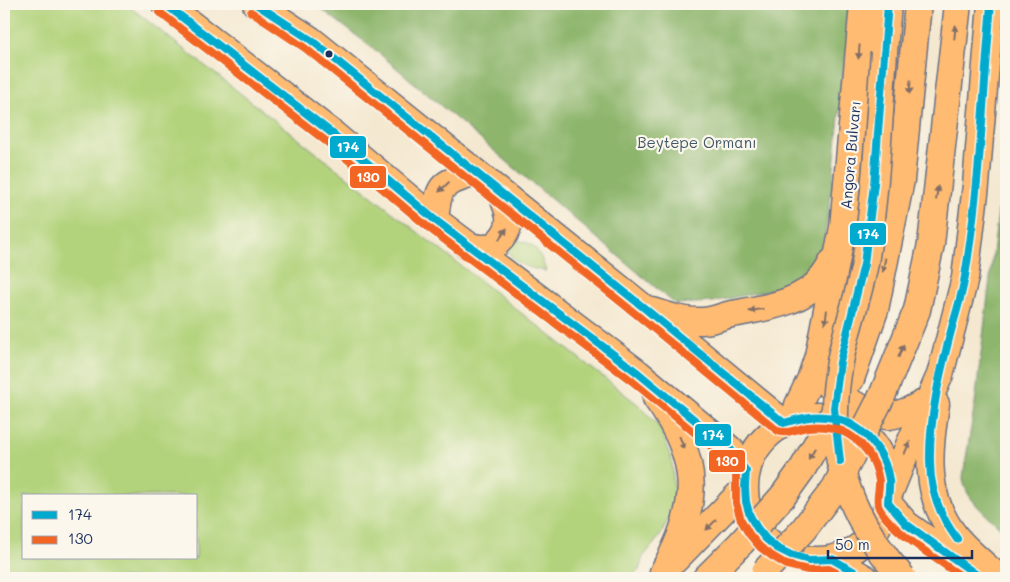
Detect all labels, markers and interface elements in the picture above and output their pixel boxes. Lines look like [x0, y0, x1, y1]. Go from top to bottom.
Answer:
one-way arrow [951, 23, 959, 39]
one-way arrow [855, 45, 863, 61]
unlabelled marker [324, 49, 334, 59]
one-way arrow [906, 79, 914, 95]
street label: Angora Bulvarı [835, 100, 865, 210]
park label: Beytepe Ormanı [637, 132, 757, 152]
line badge: 174 [329, 135, 367, 159]
text: 174 [337, 137, 360, 156]
line badge: 130 [349, 165, 387, 189]
text: 130 [356, 167, 380, 186]
one-way arrow [438, 181, 450, 193]
one-way arrow [933, 185, 941, 201]
line badge: 174 [849, 222, 887, 246]
text: 174 [857, 224, 880, 243]
one-way arrow [498, 227, 508, 241]
one-way arrow [880, 257, 888, 273]
one-way arrow [748, 306, 764, 314]
one-way arrow [821, 310, 829, 326]
one-way arrow [897, 343, 905, 358]
line badge: 174 [694, 423, 732, 447]
text: 174 [702, 425, 725, 444]
one-way arrow [679, 436, 686, 451]
one-way arrow [904, 441, 912, 455]
one-way arrow [807, 446, 816, 459]
line badge: 130 [708, 449, 746, 473]
text: 130 [715, 451, 739, 470]
legend [22, 494, 198, 560]
text: 174 [68, 504, 92, 524]
one-way arrow [705, 519, 717, 531]
scale bar [828, 527, 971, 559]
text: 130 [68, 528, 93, 548]
text: 50 m [835, 534, 870, 554]

